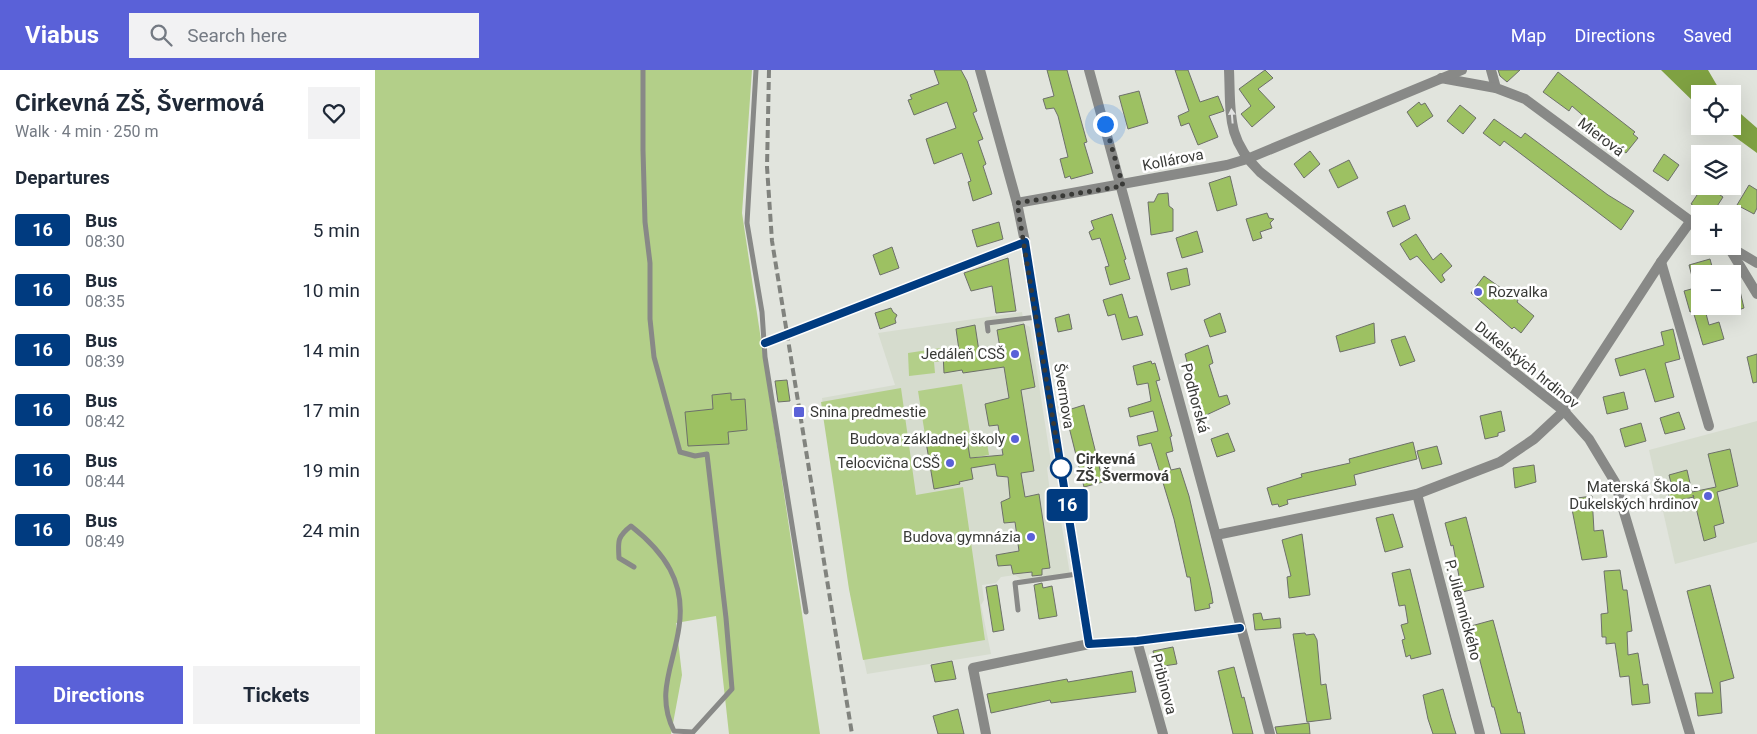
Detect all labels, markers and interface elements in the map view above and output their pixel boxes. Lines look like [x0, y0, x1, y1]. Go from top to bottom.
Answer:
search box [129, 13, 479, 58]
text: Viabus [25, 21, 99, 49]
icon: search [147, 21, 175, 49]
text: Search here [187, 24, 287, 47]
text: Map [1511, 25, 1546, 46]
text: Directions [1574, 25, 1655, 46]
text: Saved [1683, 25, 1732, 46]
map controls [1691, 85, 1741, 315]
button: locate [1691, 85, 1741, 135]
button: heart [308, 87, 360, 139]
text: Cirkevná ZŠ, Švermová [15, 89, 264, 117]
one-way arrow [1227, 108, 1235, 124]
your location [1093, 112, 1118, 137]
street label: Mierová [1574, 114, 1628, 160]
text: Walk · 4 min · 250 m [15, 122, 159, 141]
street label: Kollárova [1141, 145, 1205, 175]
button: layers [1691, 145, 1741, 195]
text: Departures [15, 166, 110, 189]
button: + [1691, 205, 1741, 255]
text: Bus [85, 209, 118, 232]
text: 16 [32, 219, 53, 240]
text: 5 min [313, 219, 360, 242]
text: 08:30 [85, 232, 125, 251]
button: − [1691, 265, 1741, 315]
text: Bus [85, 269, 118, 292]
text: 16 [32, 279, 53, 300]
text: 10 min [302, 279, 360, 302]
place label: Rozvalka [1488, 283, 1548, 301]
marker: Rozvalka [1472, 286, 1484, 298]
text: 08:35 [85, 292, 125, 311]
street label: Dukelských hrdinov [1471, 318, 1583, 412]
text: Bus [85, 329, 118, 352]
text: 16 [32, 339, 53, 360]
text: 14 min [302, 339, 360, 362]
place label: Jedáleň CSŠ [921, 345, 1005, 363]
marker: Jedáleň CSŠ [1009, 348, 1021, 360]
text: 08:39 [85, 352, 125, 371]
street label: Podhorská [1177, 361, 1213, 435]
street label: Švermova [1050, 362, 1078, 430]
text: Bus [85, 389, 118, 412]
text: 16 [32, 399, 53, 420]
text: 17 min [302, 399, 360, 422]
place label: Snina predmestie [810, 403, 926, 421]
marker: Snina predmestie [792, 405, 806, 419]
text: 08:42 [85, 412, 125, 431]
place label: Budova základnej školy [850, 430, 1005, 448]
marker: Budova základnej školy [1009, 433, 1021, 445]
text: Bus [85, 449, 118, 472]
place label: Cirkevná ZŠ, Švermová [1076, 450, 1169, 485]
place label: Telocvična CSŠ [837, 454, 940, 472]
marker: Telocvična CSŠ [944, 457, 956, 469]
marker: Cirkevná ZŠ, Švermová [1050, 457, 1072, 479]
text: 16 [32, 459, 53, 480]
text: 19 min [302, 459, 360, 482]
text: 08:44 [85, 472, 125, 491]
place label: Materská Škola - Dukelských hrdinov [1569, 478, 1698, 513]
line badge: 16 [1045, 489, 1089, 521]
marker: Materská Škola - Dukelských hrdinov [1702, 490, 1714, 502]
text: 16 [1057, 494, 1077, 515]
text: Bus [85, 509, 118, 532]
text: 16 [32, 519, 53, 540]
text: 24 min [302, 519, 360, 542]
place label: Budova gymnázia [903, 528, 1021, 546]
marker: Budova gymnázia [1025, 531, 1037, 543]
text: 08:49 [85, 532, 125, 551]
street label: P. Jilemnického [1441, 558, 1485, 662]
street label: Pribinova [1147, 652, 1181, 716]
button: Directions [15, 666, 183, 724]
button: Tickets [193, 666, 360, 724]

